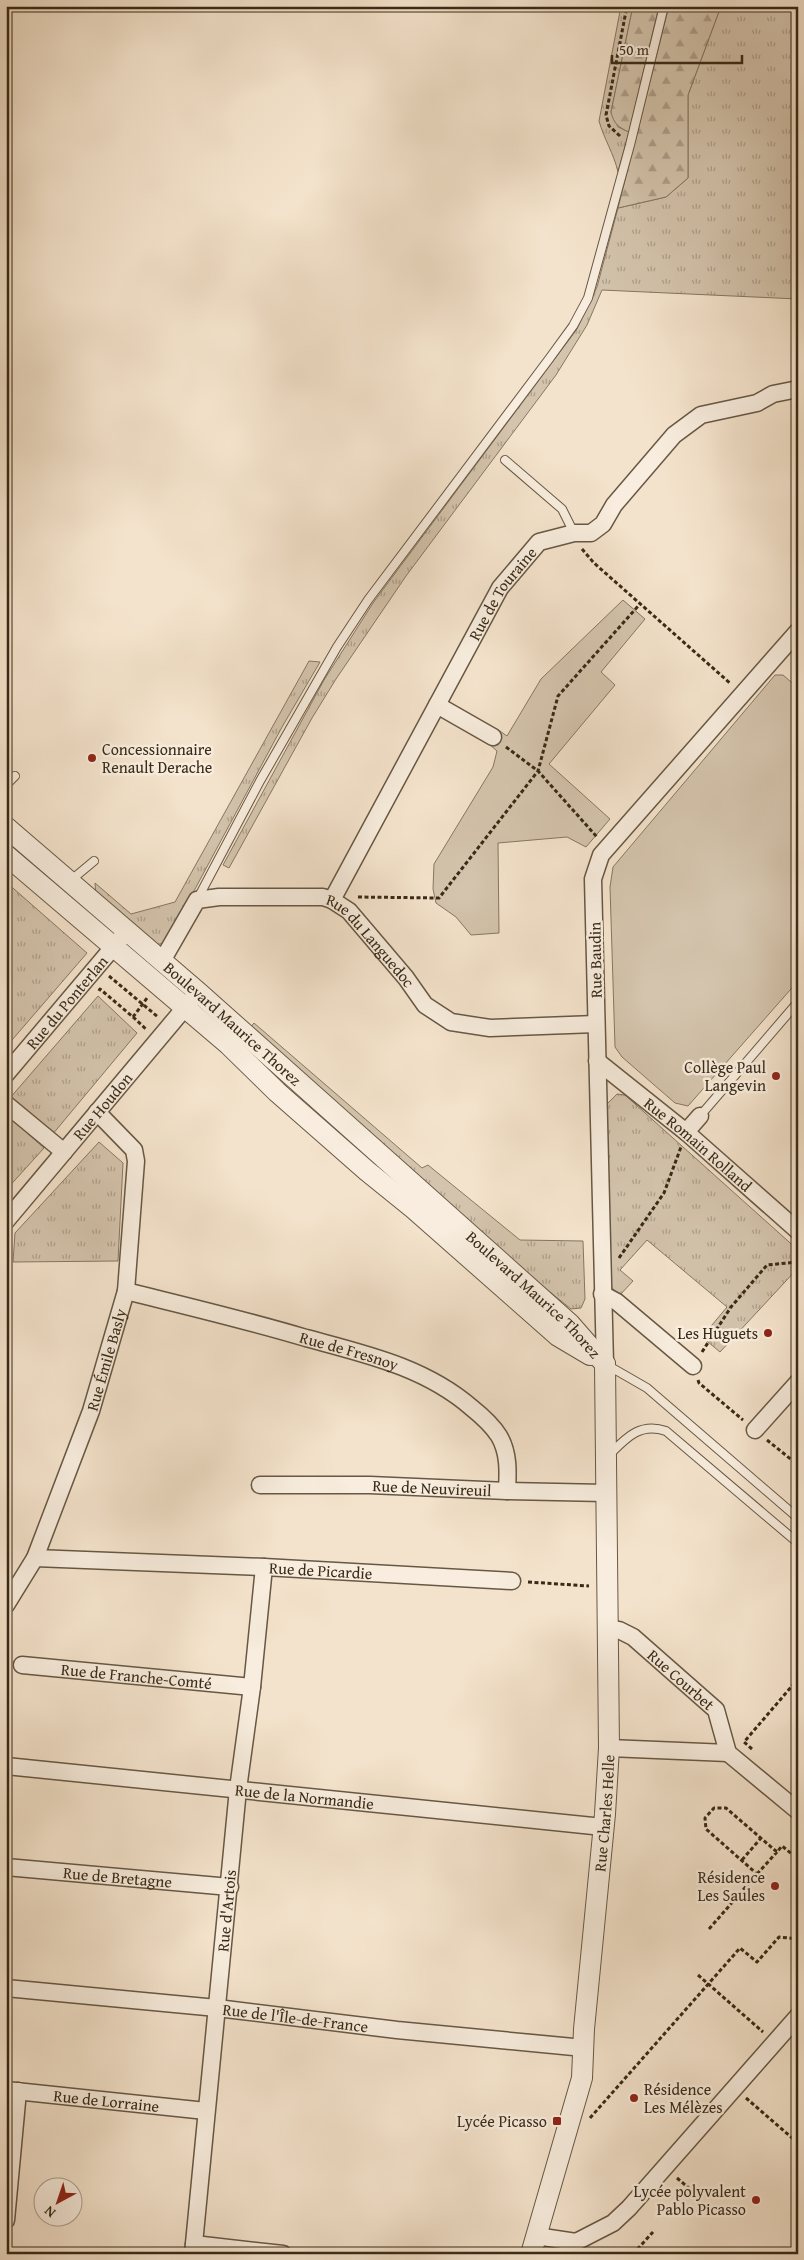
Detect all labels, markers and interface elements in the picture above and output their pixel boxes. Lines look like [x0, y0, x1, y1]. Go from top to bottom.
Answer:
scale bar [612, 32, 742, 64]
text: 50 m [619, 39, 650, 60]
street label: Rue de Touraine [462, 541, 542, 644]
place label: Concessionnaire Renault Derache [102, 737, 212, 779]
marker: Concessionnaire Renault Derache [86, 752, 98, 764]
street label: Rue du Languedoc [323, 887, 421, 992]
street label: Rue Baudin [582, 922, 608, 998]
street label: Rue du Ponterlan [20, 950, 113, 1054]
street label: Boulevard Maurice Thorez [158, 956, 307, 1091]
place label: Collège Paul Langevin [684, 1055, 767, 1097]
street label: Rue Houdon [67, 1067, 138, 1145]
marker: Collège Paul Langevin [770, 1070, 782, 1082]
street label: Rue Romain Rolland [639, 1091, 758, 1198]
street label: Boulevard Maurice Thorez [461, 1225, 607, 1363]
street label: Rue Émile Basly [80, 1306, 132, 1414]
place label: Les Huguets [677, 1321, 758, 1345]
street label: Rue de Fresnoy [297, 1325, 402, 1376]
marker: Les Huguets [762, 1327, 774, 1339]
street label: Rue de Neuvireuil [372, 1473, 492, 1502]
street label: Rue de Picardie [268, 1555, 373, 1585]
street label: Rue Courbet [642, 1643, 720, 1716]
street label: Rue de Franche-Comté [60, 1657, 213, 1695]
street label: Rue Charles Helle [587, 1754, 621, 1873]
street label: Rue de la Normandie [234, 1777, 375, 1816]
street label: Rue de Bretagne [62, 1860, 173, 1894]
place label: Résidence Les Saules [697, 1865, 765, 1907]
street label: Rue d'Artois [210, 1868, 242, 1953]
marker: Résidence Les Saules [769, 1880, 781, 1892]
street label: Rue de l'Île-de-France [221, 1997, 370, 2038]
place label: Résidence Les Mélèzes [644, 2077, 723, 2119]
street label: Rue de Lorraine [52, 2083, 160, 2118]
marker: Résidence Les Mélèzes [628, 2092, 640, 2104]
place label: Lycée Picasso [457, 2109, 547, 2133]
marker: Lycée Picasso [551, 2115, 563, 2127]
north arrow [32, 2178, 82, 2228]
place label: Lycée polyvalent Pablo Picasso [634, 2179, 746, 2221]
marker: Lycée polyvalent Pablo Picasso [750, 2194, 762, 2206]
text: N [39, 2201, 60, 2223]

